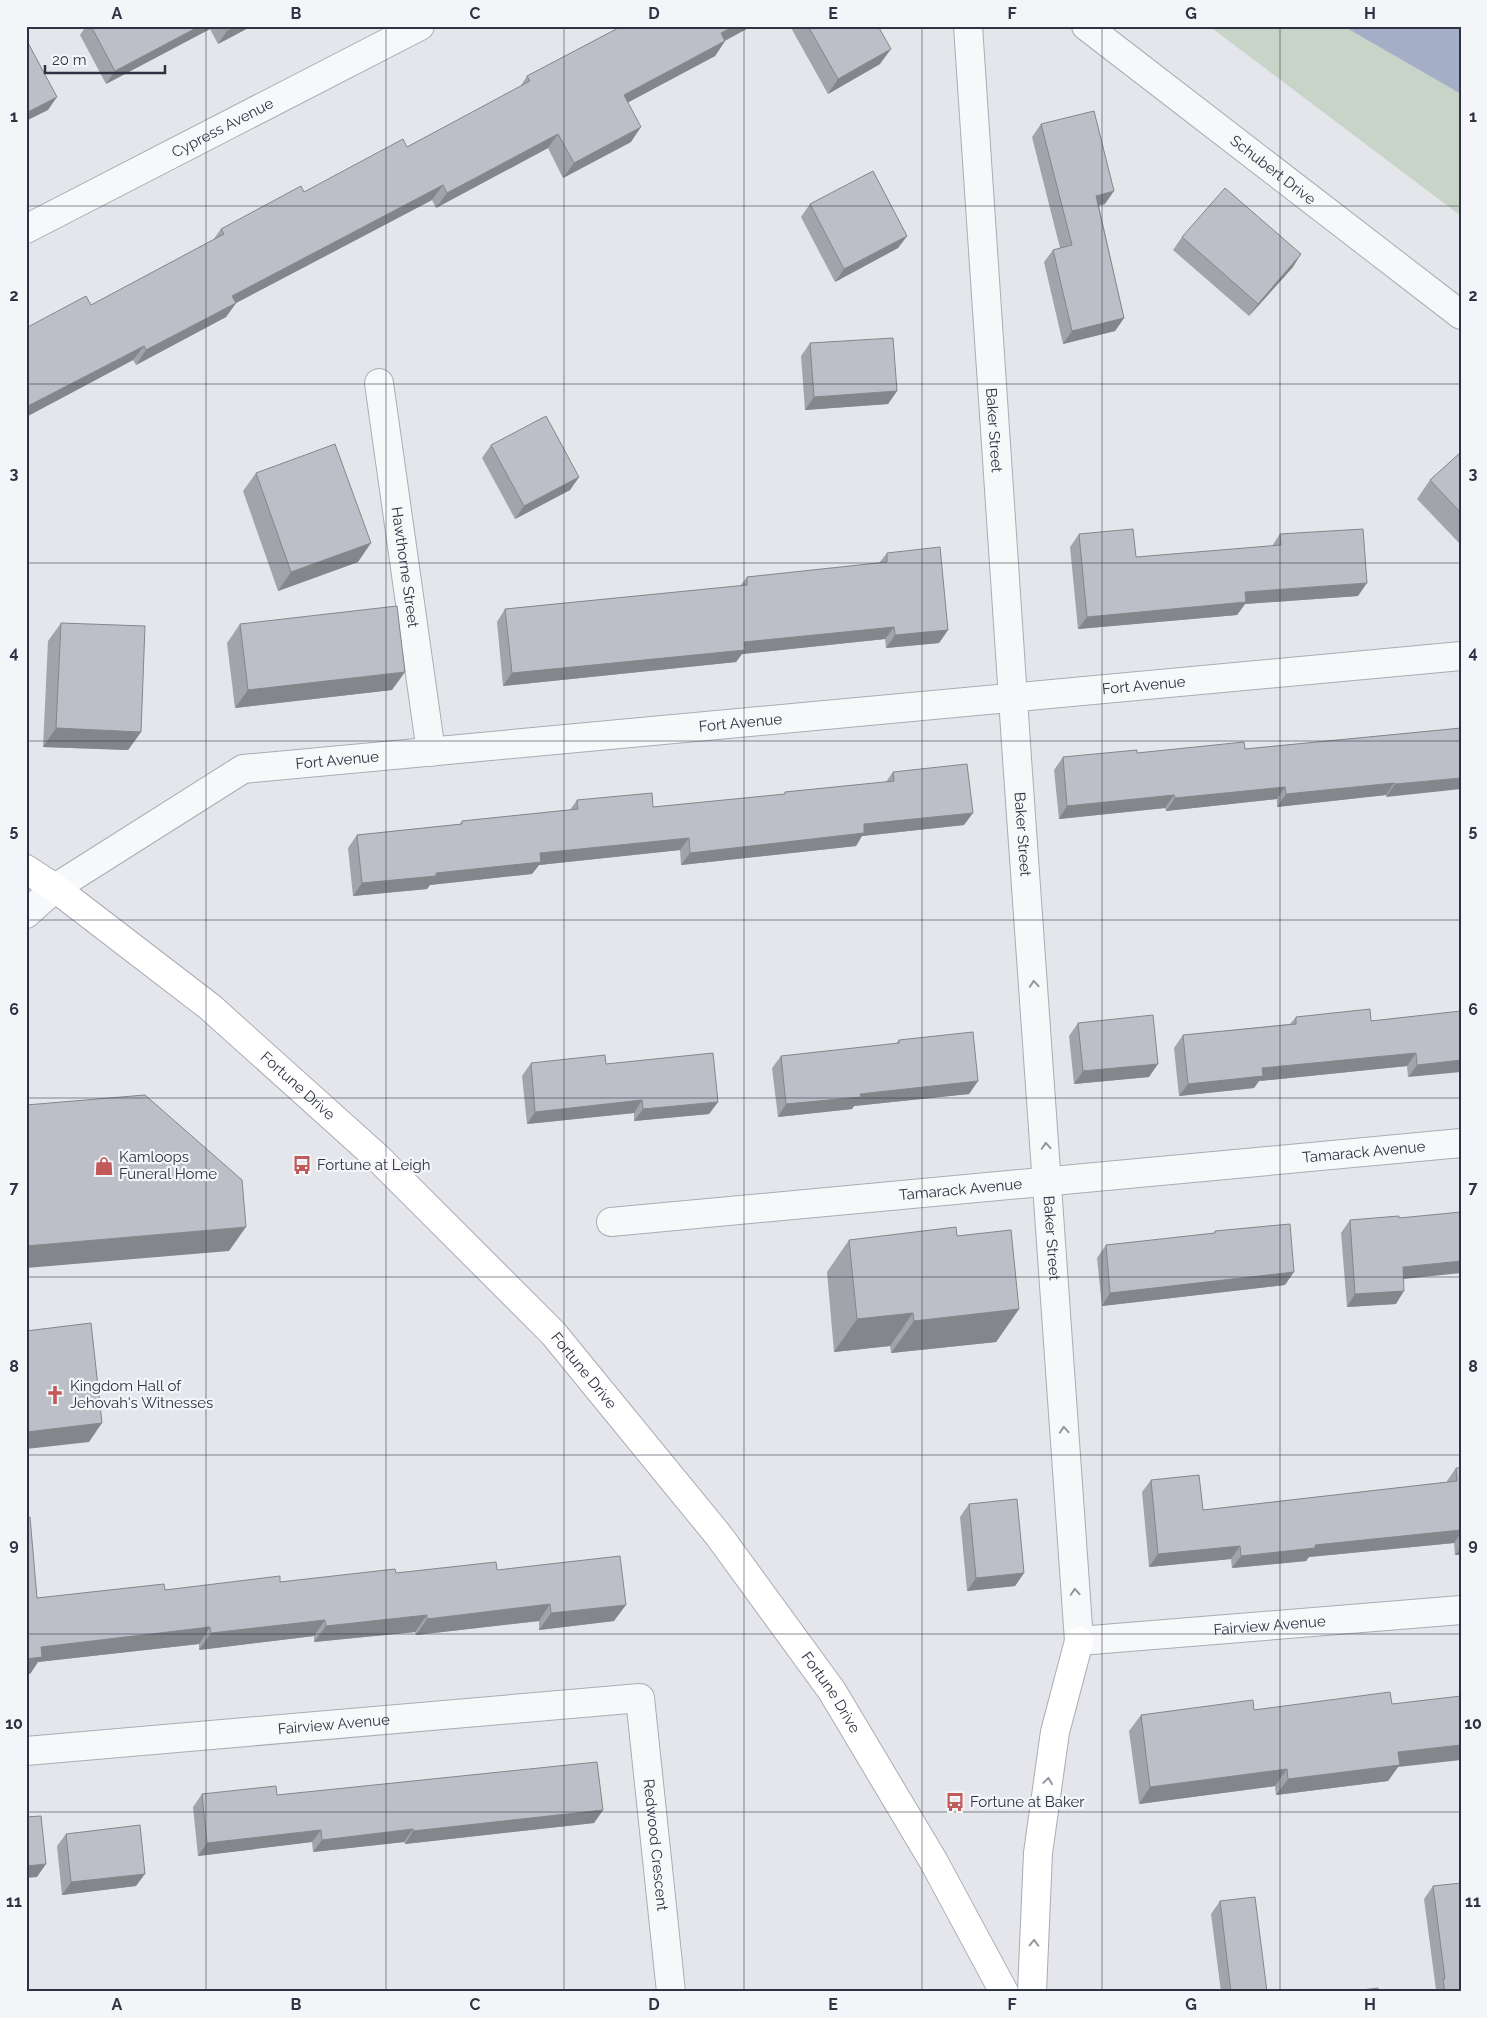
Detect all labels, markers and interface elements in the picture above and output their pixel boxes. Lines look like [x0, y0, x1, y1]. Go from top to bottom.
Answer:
text: A [112, 4, 123, 23]
text: B [291, 4, 302, 23]
text: C [470, 4, 481, 23]
text: D [648, 4, 660, 23]
text: E [828, 4, 838, 23]
text: F [1007, 4, 1017, 23]
text: G [1185, 4, 1197, 23]
text: H [1364, 4, 1376, 23]
scale bar [45, 42, 165, 74]
text: 20 m [52, 51, 87, 69]
street label: Cypress Avenue [169, 94, 277, 161]
text: 1 [10, 107, 18, 126]
text: 1 [1469, 107, 1477, 126]
street label: Schubert Drive [1227, 131, 1319, 209]
text: 2 [9, 286, 19, 305]
text: 2 [1468, 286, 1478, 305]
street label: Baker Street [982, 387, 1006, 473]
text: 3 [10, 464, 19, 483]
text: 3 [1469, 464, 1478, 483]
street label: Hawthorne Street [388, 505, 422, 629]
text: 4 [9, 643, 19, 662]
text: 4 [1468, 643, 1478, 662]
street label: Fort Avenue [1101, 673, 1186, 698]
street label: Fort Avenue [698, 710, 783, 736]
street label: Fort Avenue [295, 747, 380, 773]
street label: Baker Street [1010, 791, 1034, 877]
text: 5 [10, 821, 19, 840]
text: 5 [1469, 821, 1478, 840]
one-way arrow [1029, 979, 1040, 987]
text: 6 [9, 1000, 19, 1019]
text: 6 [1468, 1000, 1478, 1019]
street label: Fortune Drive [257, 1048, 339, 1124]
street label: Tamarack Avenue [1301, 1137, 1426, 1167]
one-way arrow [1040, 1141, 1051, 1149]
place label: Kamloops Funeral Home [119, 1148, 217, 1183]
bus stop icon: Fortune at Leigh [291, 1154, 313, 1176]
shop icon: Kamloops Funeral Home [93, 1155, 115, 1177]
place label: Fortune at Leigh [317, 1156, 430, 1174]
street label: Tamarack Avenue [898, 1175, 1023, 1204]
text: 7 [10, 1178, 19, 1197]
text: 7 [1469, 1178, 1478, 1197]
street label: Baker Street [1039, 1195, 1063, 1281]
street label: Fortune Drive [547, 1329, 620, 1413]
text: 8 [9, 1357, 19, 1376]
text: 8 [1468, 1357, 1478, 1376]
place label: Kingdom Hall of Jehovah's Witnesses [70, 1377, 213, 1412]
church icon: Kingdom Hall of Jehovah's Witnesses [44, 1384, 66, 1406]
one-way arrow [1059, 1426, 1070, 1434]
text: 9 [9, 1535, 19, 1554]
text: 9 [1468, 1535, 1478, 1554]
one-way arrow [1070, 1588, 1081, 1596]
street label: Fairview Avenue [1213, 1612, 1326, 1639]
street label: Fortune Drive [797, 1648, 864, 1736]
street label: Fairview Avenue [277, 1711, 391, 1738]
text: 10 [5, 1714, 23, 1733]
text: 10 [1464, 1714, 1482, 1733]
one-way arrow [1042, 1777, 1053, 1785]
street label: Redwood Crescent [640, 1778, 671, 1912]
bus stop icon: Fortune at Baker [944, 1791, 966, 1813]
place label: Fortune at Baker [970, 1793, 1085, 1811]
text: 11 [6, 1892, 22, 1911]
text: 11 [1465, 1892, 1481, 1911]
one-way arrow [1029, 1939, 1040, 1947]
text: A [112, 1995, 123, 2014]
text: B [291, 1995, 302, 2014]
text: C [470, 1995, 481, 2014]
text: D [648, 1995, 660, 2014]
text: E [828, 1995, 838, 2014]
text: F [1007, 1995, 1017, 2014]
text: G [1185, 1995, 1197, 2014]
text: H [1364, 1995, 1376, 2014]

